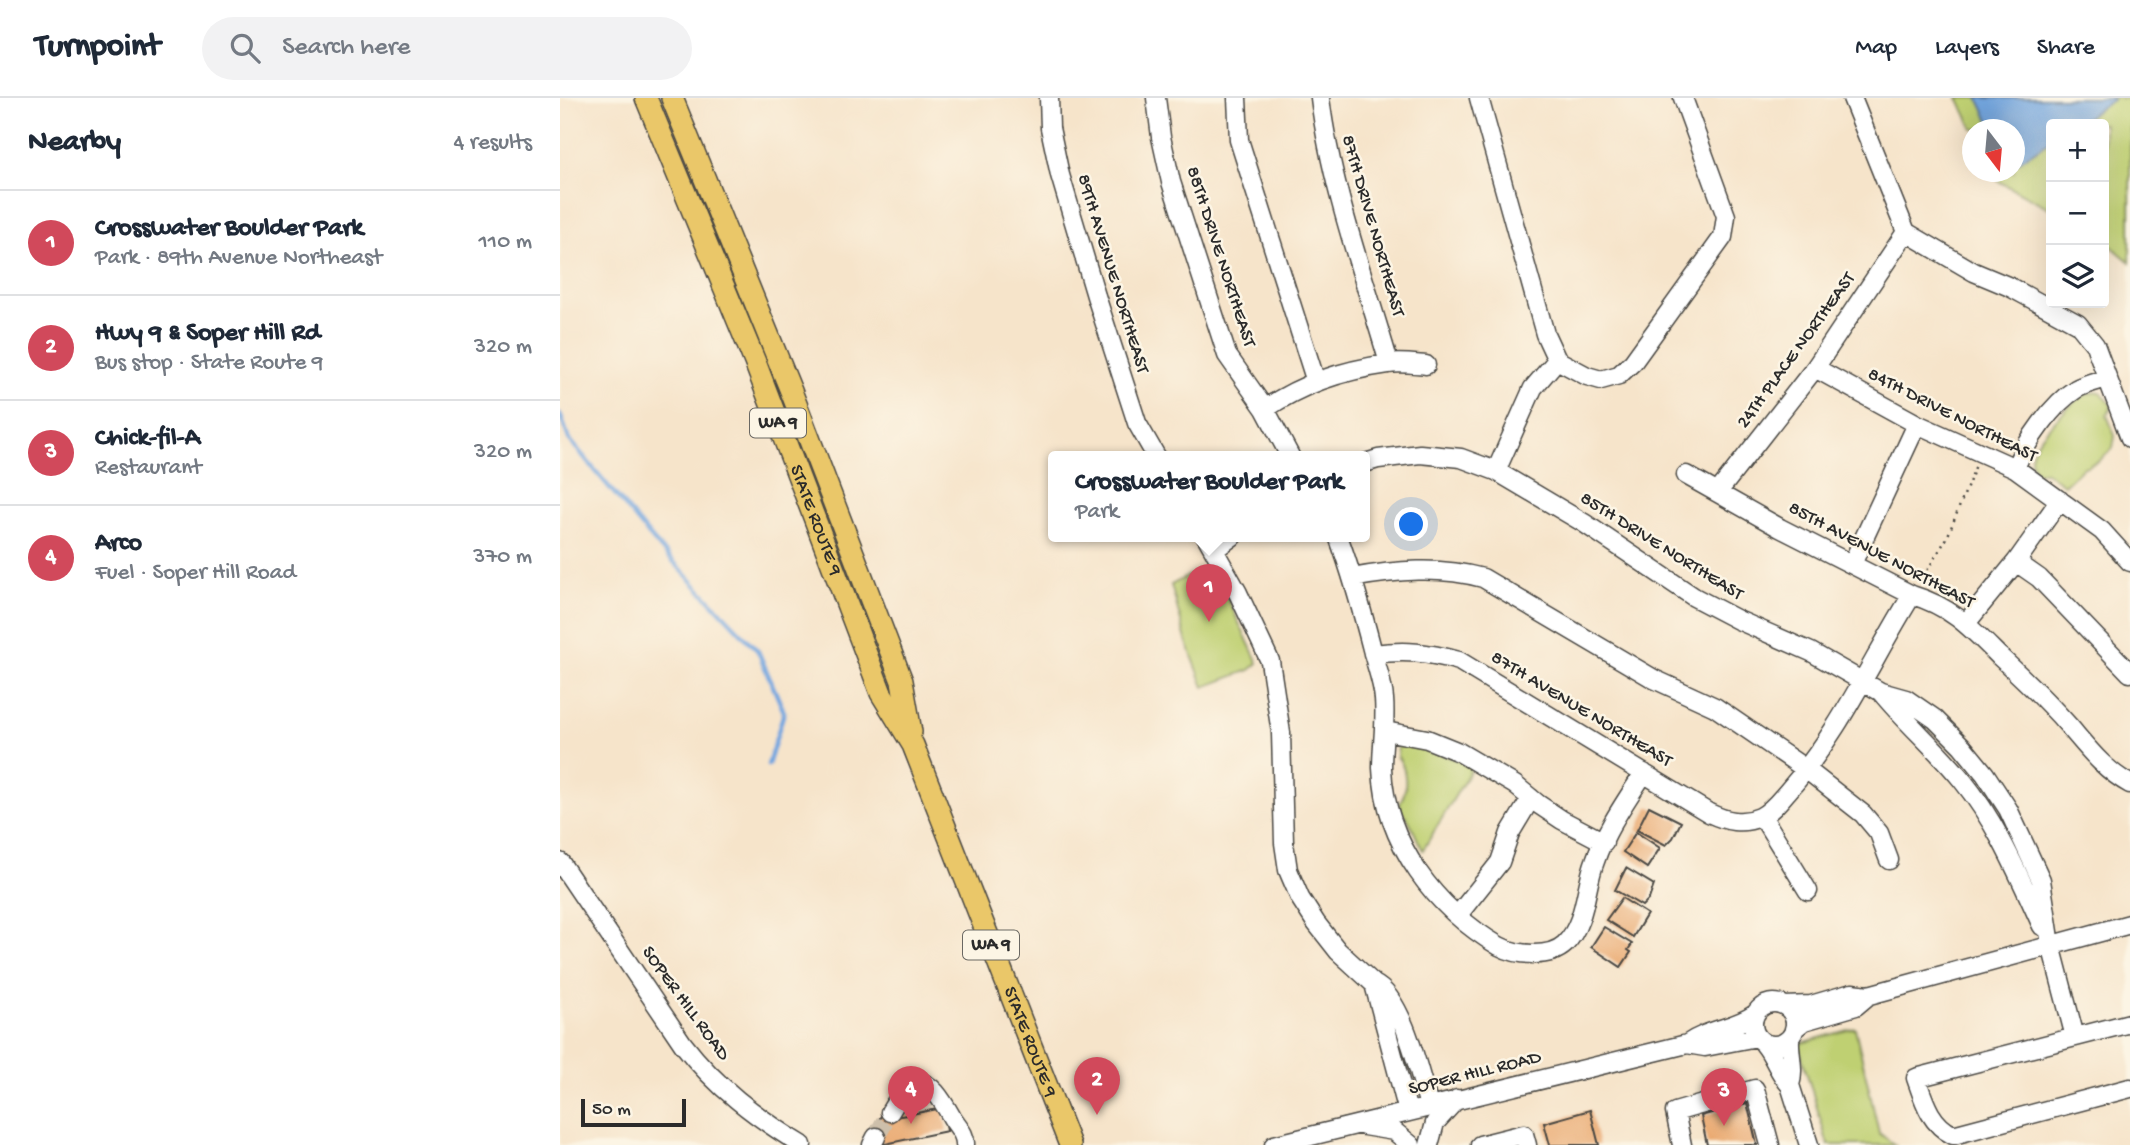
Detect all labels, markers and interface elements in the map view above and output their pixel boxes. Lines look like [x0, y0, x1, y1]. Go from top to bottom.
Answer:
search box [202, 17, 692, 80]
text: Turnpoint [35, 29, 160, 67]
icon: search [226, 29, 264, 67]
text: Search here [282, 33, 410, 64]
text: Map [1855, 34, 1897, 63]
text: Layers [1935, 34, 1999, 63]
text: Share [2037, 34, 2095, 63]
north arrow [1962, 119, 2025, 182]
map controls [2046, 119, 2109, 308]
button: + [2046, 119, 2109, 182]
text: Nearby [28, 126, 121, 161]
text: 4 results [453, 130, 532, 157]
street label: 87TH DRIVE NORTHEAST [1335, 133, 1409, 320]
street label: 88TH DRIVE NORTHEAST [1180, 164, 1260, 351]
street label: 89TH AVENUE NORTHEAST [1071, 172, 1153, 377]
button: − [2046, 182, 2109, 245]
text: Crosswater Boulder Park [95, 214, 363, 245]
text: 1 [46, 229, 56, 256]
text: 110 m [479, 229, 532, 256]
text: Park · 89th Avenue Northeast [95, 245, 382, 272]
button: layers [2046, 245, 2109, 308]
street label: 24TH PLACE NORTHEAST [1733, 268, 1862, 434]
text: Hwy 9 & Soper Hill Rd [95, 319, 320, 350]
text: 2 [45, 334, 57, 361]
text: 320 m [474, 334, 532, 361]
text: Bus stop · State Route 9 [95, 350, 323, 377]
street label: 84TH DRIVE NORTHEAST [1863, 363, 2041, 469]
road number: WA 9 [750, 408, 806, 438]
text: Chick-fil-A [95, 424, 200, 455]
text: 3 [45, 439, 57, 466]
text: 320 m [474, 439, 532, 466]
popup [1048, 451, 1370, 542]
text: Restaurant [95, 455, 202, 482]
street label: STATE ROUTE 9 [784, 462, 847, 579]
text: Crosswater Boulder Park [1075, 468, 1343, 499]
street label: 85TH DRIVE NORTHEAST [1575, 487, 1747, 607]
street label: 85TH AVENUE NORTHEAST [1784, 497, 1979, 615]
text: Park [1075, 499, 1119, 526]
your location [1394, 507, 1428, 541]
text: Arco [95, 529, 142, 560]
text: 4 [46, 544, 56, 571]
text: 370 m [473, 544, 532, 571]
text: Fuel · Soper Hill Road [95, 560, 296, 587]
pin: 1 [1186, 564, 1232, 622]
street label: 87TH AVENUE NORTHEAST [1486, 647, 1676, 774]
road number: WA 9 [963, 930, 1019, 960]
street label: SOPER HILL ROAD [636, 942, 735, 1066]
street label: STATE ROUTE 9 [998, 984, 1062, 1101]
street label: SOPER HILL ROAD [1406, 1046, 1544, 1102]
pin: 2 [1074, 1057, 1120, 1115]
pin: 4 [888, 1066, 934, 1124]
pin: 3 [1701, 1068, 1747, 1126]
scale bar [581, 1096, 686, 1128]
text: 50 m [592, 1099, 631, 1122]

